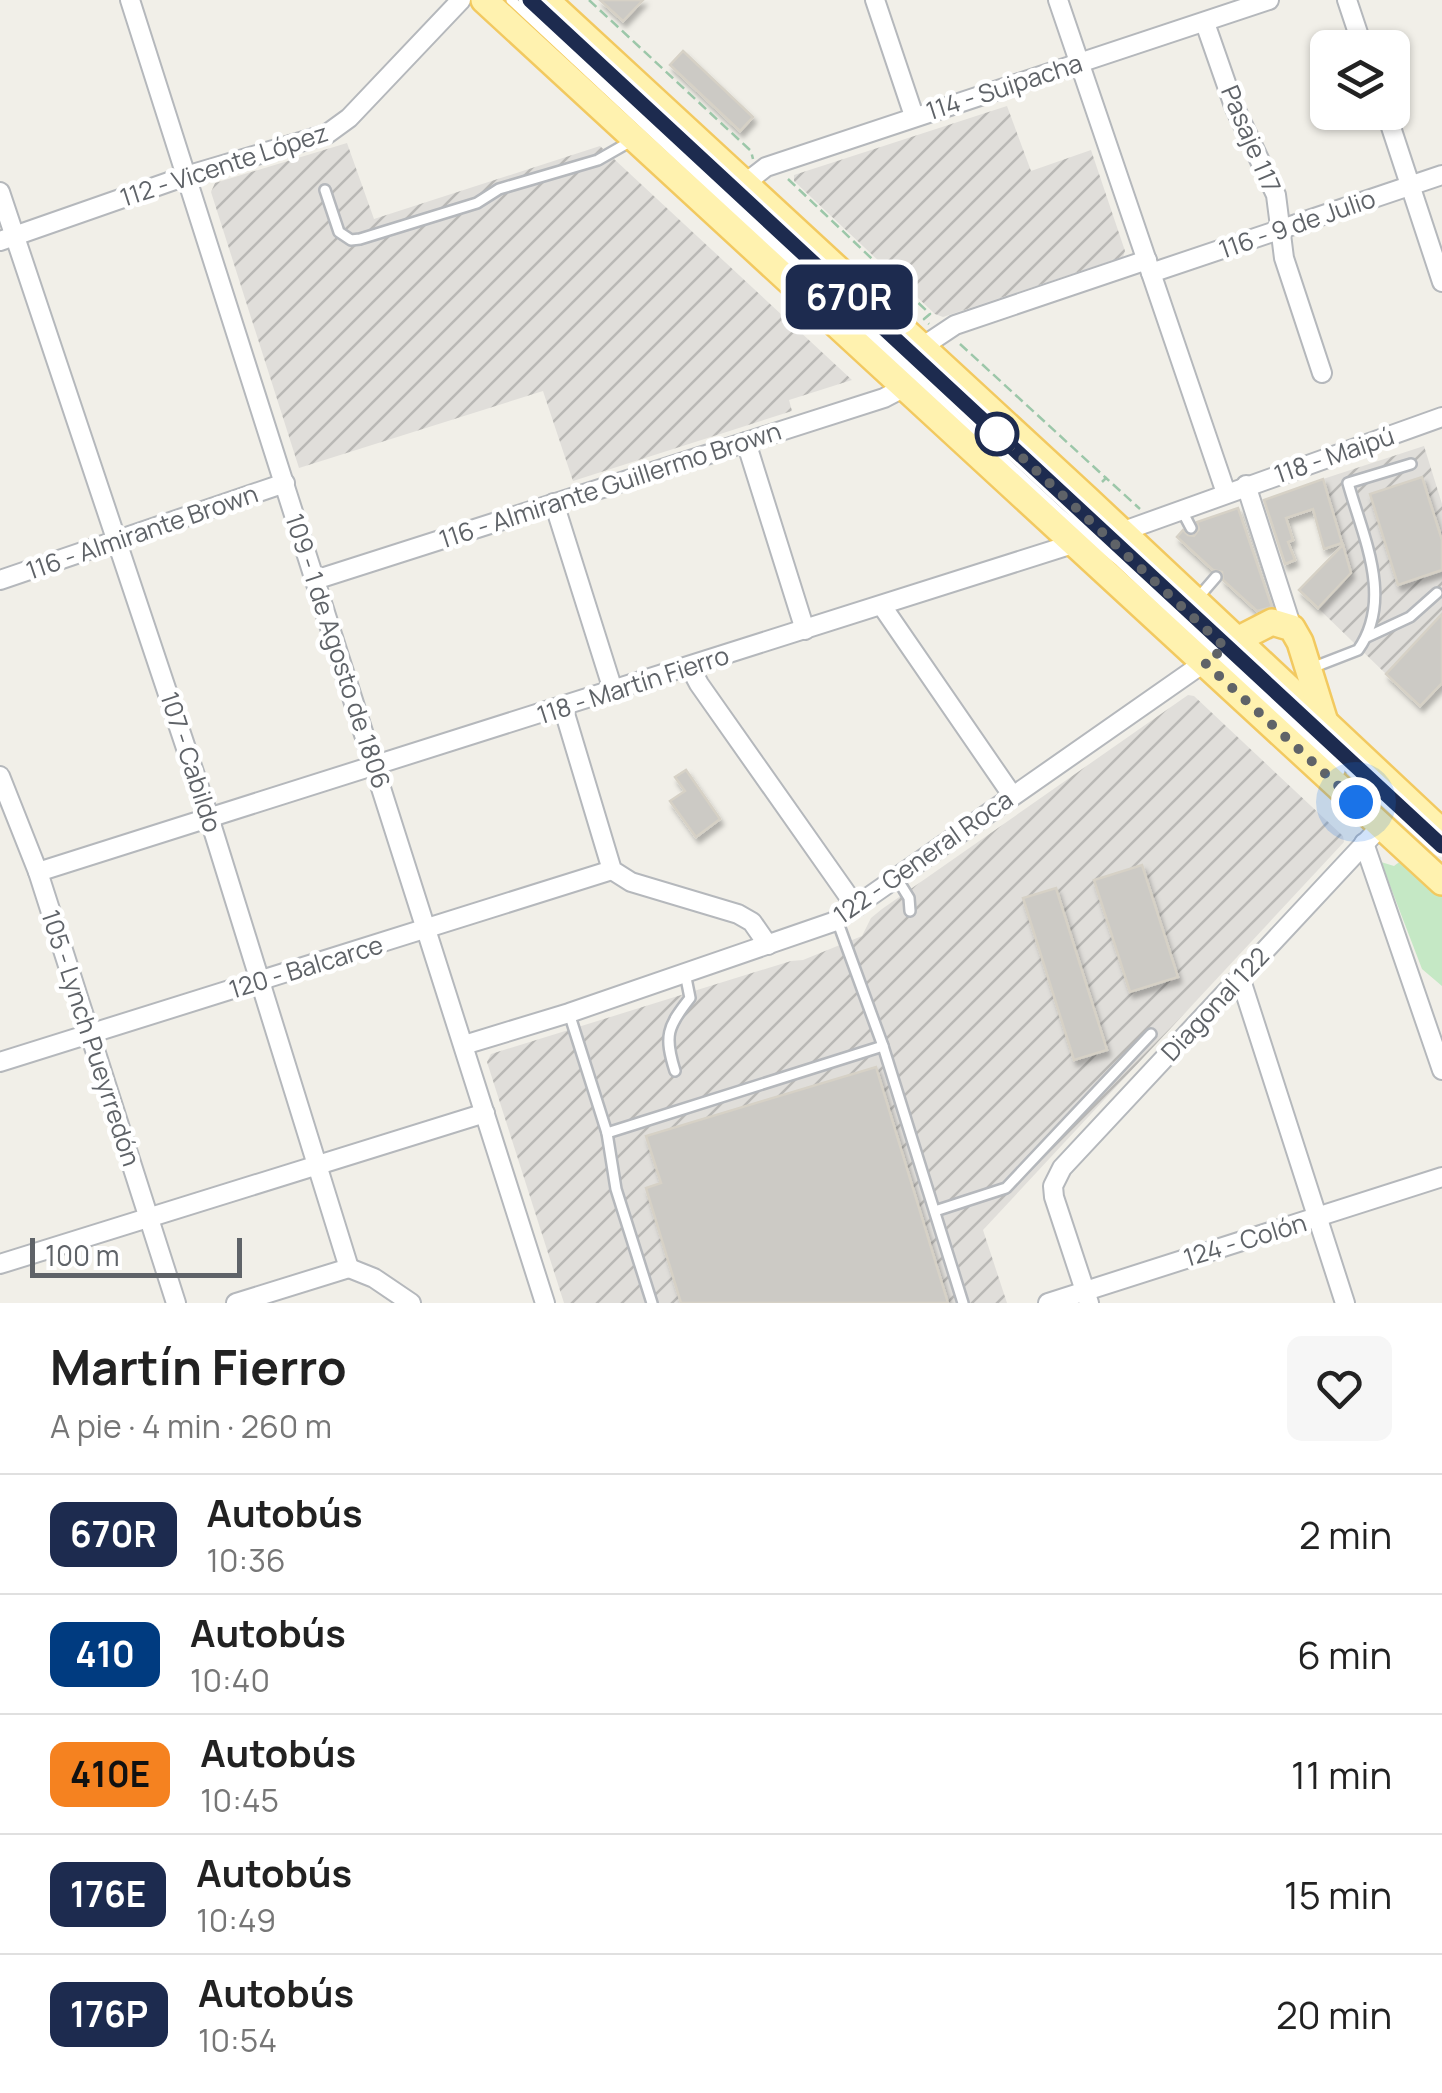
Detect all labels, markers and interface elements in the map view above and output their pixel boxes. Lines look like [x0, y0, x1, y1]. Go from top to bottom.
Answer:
map controls [1310, 30, 1410, 130]
button: layers [1310, 30, 1410, 130]
street label: 114 - Suipacha [921, 45, 1086, 128]
street label: Pasaje 117 [1213, 80, 1290, 198]
street label: 112 - Vicente López [115, 114, 332, 215]
street label: 116 - 9 de Julio [1214, 180, 1380, 267]
line badge: 670R [779, 264, 919, 330]
text: 670R [806, 273, 892, 321]
street label: 116 - Almirante Guillermo Brown [434, 413, 785, 556]
unlabelled marker [976, 413, 1018, 455]
street label: 118 - Maipú [1269, 418, 1399, 491]
street label: 116 - Almirante Brown [21, 475, 262, 588]
street label: 109 - 1 de Agosto de 1806 [277, 509, 400, 793]
street label: 118 - Martín Fierro [532, 637, 733, 732]
street label: 107 - Cabildo [152, 687, 231, 837]
your location [1331, 777, 1381, 827]
street label: 122 - General Roca [826, 782, 1019, 932]
street label: 105 - Lynch Pueyrredón [34, 905, 149, 1170]
street label: 120 - Balcarce [225, 927, 387, 1007]
street label: Diagonal 122 [1153, 939, 1277, 1068]
street label: 124 - Colón [1179, 1204, 1311, 1275]
scale bar [30, 1233, 242, 1278]
text: 100 m [45, 1236, 119, 1274]
text: Martín Fierro [50, 1334, 347, 1399]
button: heart [1287, 1336, 1392, 1441]
text: A pie · 4 min · 260 m [50, 1404, 332, 1448]
text: Autobús [207, 1486, 362, 1538]
text: 2 min [1299, 1508, 1392, 1560]
text: 670R [70, 1510, 157, 1558]
text: 10:36 [207, 1538, 286, 1582]
text: Autobús [190, 1606, 346, 1658]
text: 6 min [1297, 1628, 1392, 1680]
text: 410 [75, 1630, 135, 1678]
text: 10:40 [190, 1658, 270, 1702]
text: Autobús [200, 1726, 356, 1778]
text: 11 min [1291, 1748, 1392, 1800]
text: 410E [70, 1750, 150, 1798]
text: 10:45 [200, 1778, 279, 1822]
text: Autobús [196, 1846, 352, 1898]
text: 15 min [1284, 1868, 1392, 1920]
text: 176E [70, 1870, 146, 1918]
text: 10:49 [196, 1898, 276, 1942]
text: Autobús [198, 1966, 354, 2018]
text: 20 min [1276, 1988, 1392, 2040]
text: 176P [70, 1990, 148, 2038]
text: 10:54 [198, 2018, 277, 2062]

